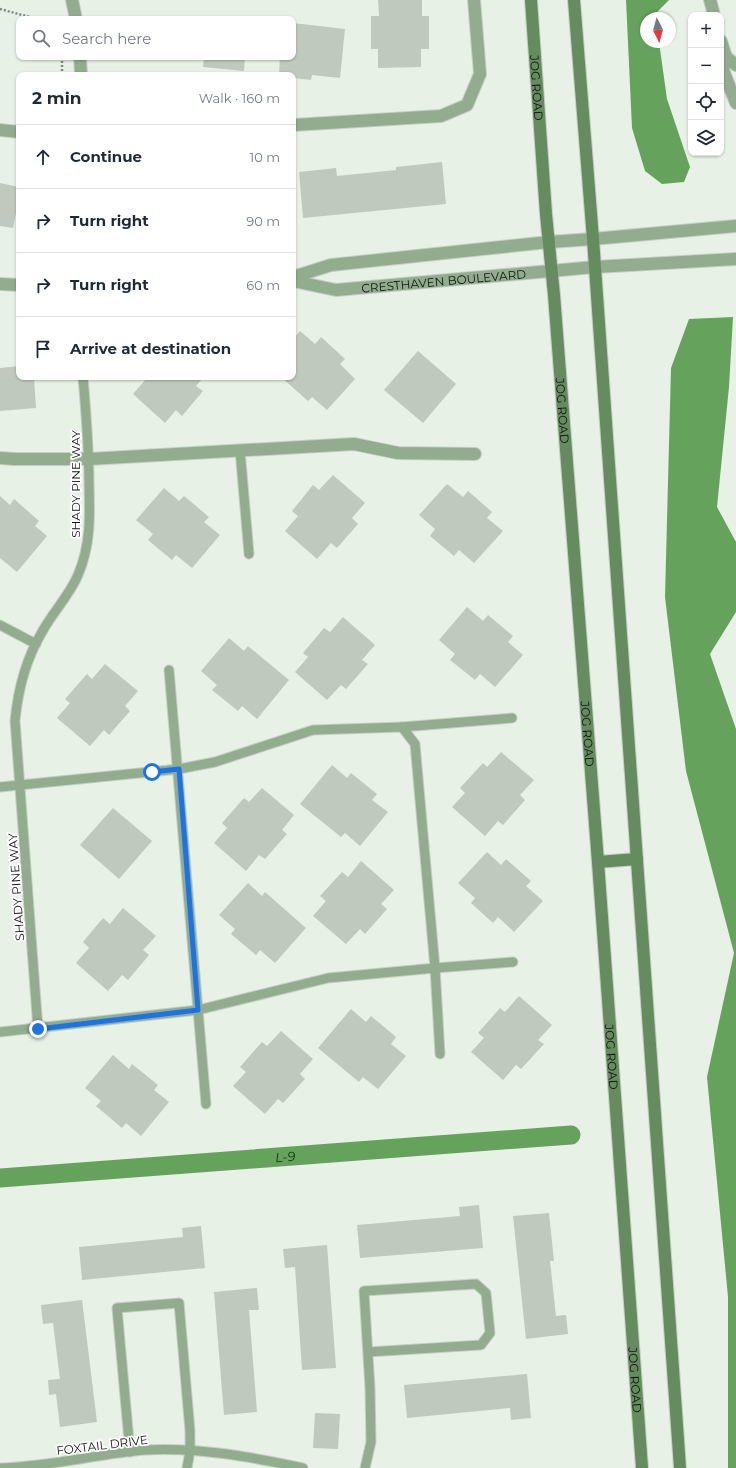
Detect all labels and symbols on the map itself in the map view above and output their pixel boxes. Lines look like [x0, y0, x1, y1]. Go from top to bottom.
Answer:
north arrow [640, 12, 676, 48]
street label: JOG ROAD [527, 53, 547, 121]
street label: CRESTHAVEN BOULEVARD [361, 266, 527, 295]
street label: JOG ROAD [553, 376, 573, 444]
street label: SHADY PINE WAY [68, 430, 83, 538]
street label: JOG ROAD [578, 699, 598, 767]
route start [143, 763, 161, 781]
street label: SHADY PINE WAY [5, 832, 27, 941]
route end [29, 1020, 47, 1038]
street label: JOG ROAD [602, 1023, 622, 1090]
water label: L-9 [274, 1148, 296, 1165]
street label: JOG ROAD [626, 1346, 645, 1413]
street label: FOXTAIL DRIVE [55, 1432, 149, 1458]

